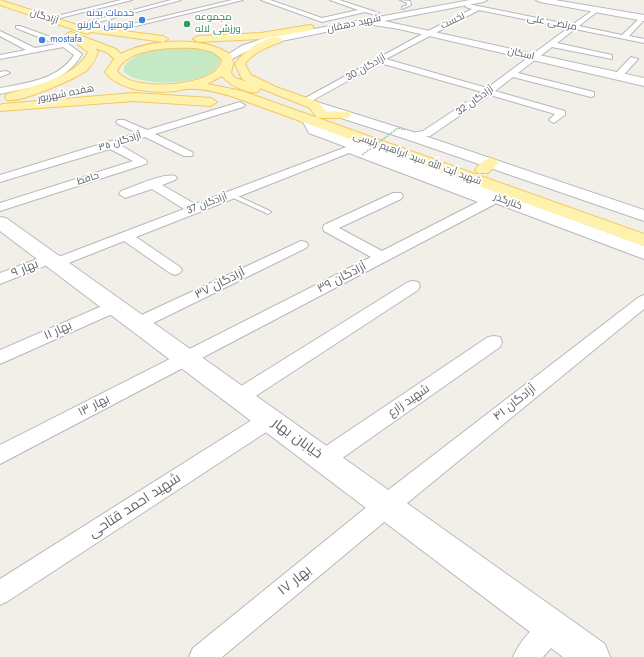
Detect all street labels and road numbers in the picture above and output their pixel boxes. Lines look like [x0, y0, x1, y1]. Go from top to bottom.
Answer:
street label: آزادگان [28, 7, 60, 27]
street label: نخست [439, 10, 467, 32]
street label: شهید دهقان [326, 12, 382, 36]
street label: مرتضی علی [526, 12, 578, 34]
street label: اسکان [506, 45, 536, 63]
street label: آزادگان 30 [344, 52, 388, 84]
street label: هفده شهریور [37, 83, 95, 105]
street label: آزادگان 32 [454, 84, 496, 118]
street label: آزادگان ۳۵ [97, 130, 143, 154]
street label: شهید آیت الله سید ابراهیم رئیسی [351, 130, 483, 188]
street label: حافظ [75, 170, 101, 188]
street label: آزادگان 37 [185, 191, 229, 217]
street label: کنارگذر [492, 191, 524, 213]
street label: بهار ۹ [9, 257, 41, 281]
street label: آزادگان ۳۹ [315, 260, 369, 296]
street label: آزادگان ۳۷ [192, 266, 248, 302]
street label: بهار ۱۱ [42, 319, 74, 343]
street label: شهید زارع [385, 382, 433, 420]
street label: آزادگان ۴۱ [491, 382, 539, 424]
street label: بهار ۱۳ [76, 392, 112, 420]
street label: خیابان بهار [269, 415, 325, 463]
street label: شهید احمد قتاحی [86, 470, 184, 542]
street label: بهار ۱۷ [275, 562, 315, 600]

